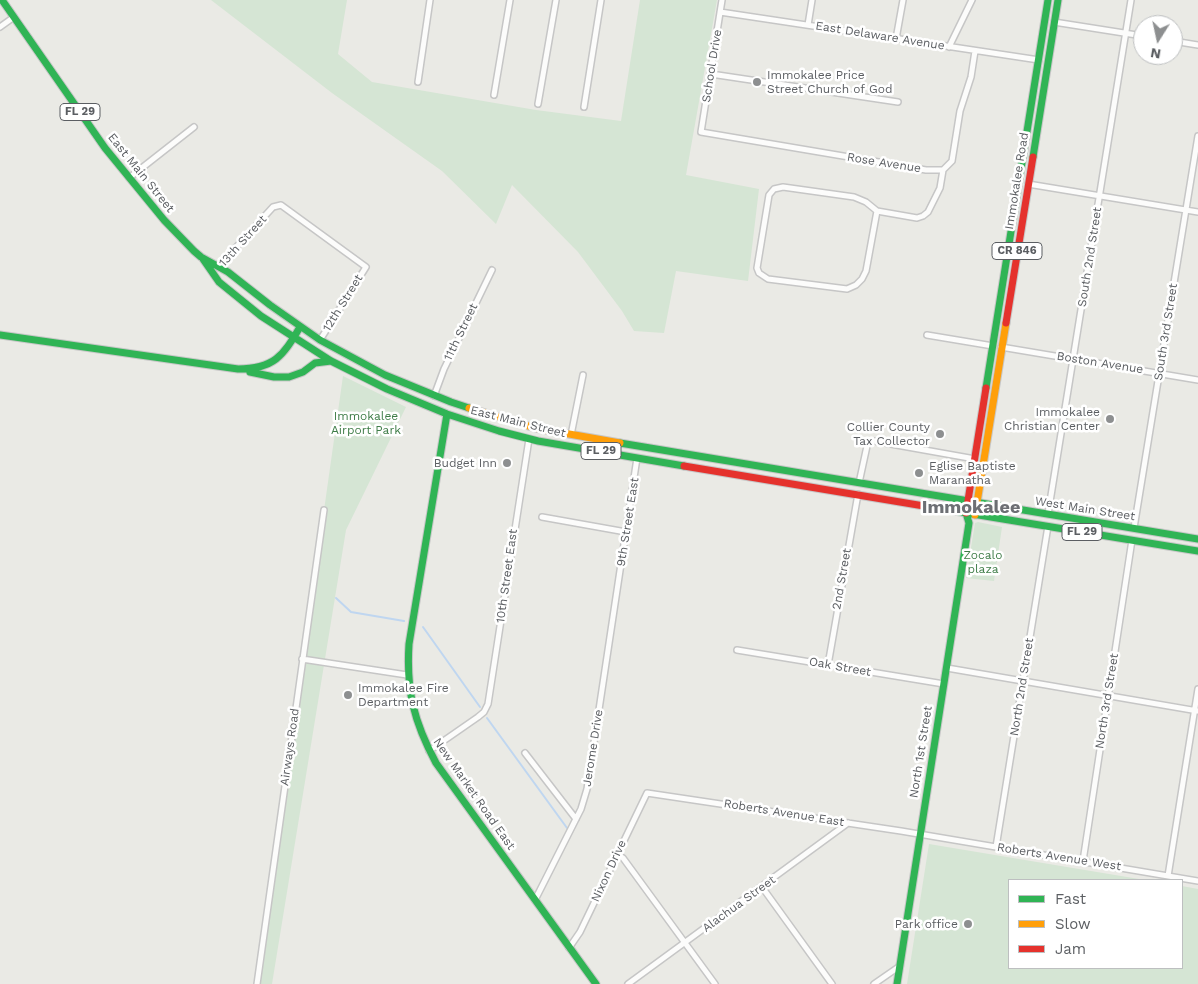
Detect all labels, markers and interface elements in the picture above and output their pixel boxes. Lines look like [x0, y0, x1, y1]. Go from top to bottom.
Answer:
north arrow [1133, 15, 1183, 65]
street label: East Delaware Avenue [814, 19, 946, 53]
street label: School Drive [699, 28, 725, 104]
text: N [1149, 45, 1162, 63]
place label: Immokalee Price Street Church of God [767, 68, 893, 96]
marker: Immokalee Price Street Church of God [751, 76, 763, 88]
road number: FL 29 [60, 104, 100, 120]
street label: East Main Street [105, 131, 177, 215]
street label: Immokalee Road [1002, 132, 1032, 230]
street label: Rose Avenue [846, 150, 922, 176]
street label: South 2nd Street [1075, 206, 1105, 308]
street label: 13th Street [216, 212, 270, 270]
road number: CR 846 [992, 242, 1042, 260]
street label: 12th Street [320, 272, 366, 334]
street label: South 3rd Street [1151, 282, 1181, 382]
street label: 11th Street [441, 301, 481, 363]
street label: Boston Avenue [1056, 349, 1144, 377]
street label: East Main Street [469, 403, 567, 441]
place label: Immokalee Christian Center [1004, 405, 1100, 433]
park label: Immokalee Airport Park [331, 409, 401, 437]
marker: Immokalee Christian Center [1104, 413, 1116, 425]
place label: Collier County Tax Collector [847, 420, 930, 448]
marker: Collier County Tax Collector [934, 428, 946, 440]
road number: FL 29 [581, 442, 621, 460]
place label: Budget Inn [434, 456, 497, 470]
marker: Budget Inn [501, 457, 513, 469]
place label: Eglise Baptiste Maranatha [929, 459, 1016, 487]
marker: Eglise Baptiste Maranatha [913, 467, 925, 479]
street label: 9th Street East [614, 476, 642, 568]
street label: West Main Street [1034, 494, 1136, 524]
district label: Immokalee [922, 497, 1020, 519]
road number: FL 29 [1062, 524, 1102, 540]
street label: 10th Street East [493, 528, 521, 624]
street label: 2nd Street [830, 547, 854, 611]
park label: Zocalo plaza [964, 548, 1002, 576]
street label: North 2nd Street [1007, 637, 1037, 737]
street label: North 3rd Street [1092, 652, 1122, 750]
street label: Oak Street [808, 654, 872, 680]
place label: Immokalee Fire Department [358, 681, 449, 709]
marker: Immokalee Fire Department [342, 689, 354, 701]
street label: North 1st Street [907, 705, 935, 799]
street label: Airways Road [277, 707, 303, 787]
street label: Jerome Drive [580, 708, 606, 788]
street label: New Market Road East [430, 735, 518, 853]
street label: Roberts Avenue East [723, 796, 845, 830]
street label: Nixon Drive [588, 838, 630, 904]
street label: Roberts Avenue West [996, 840, 1122, 874]
street label: Alachua Street [700, 873, 778, 935]
legend [1008, 879, 1183, 969]
text: Fast [1055, 890, 1086, 908]
text: Slow [1055, 915, 1091, 933]
place label: Park office [895, 917, 958, 931]
marker: Park office [962, 918, 974, 930]
text: Jam [1055, 940, 1086, 958]

